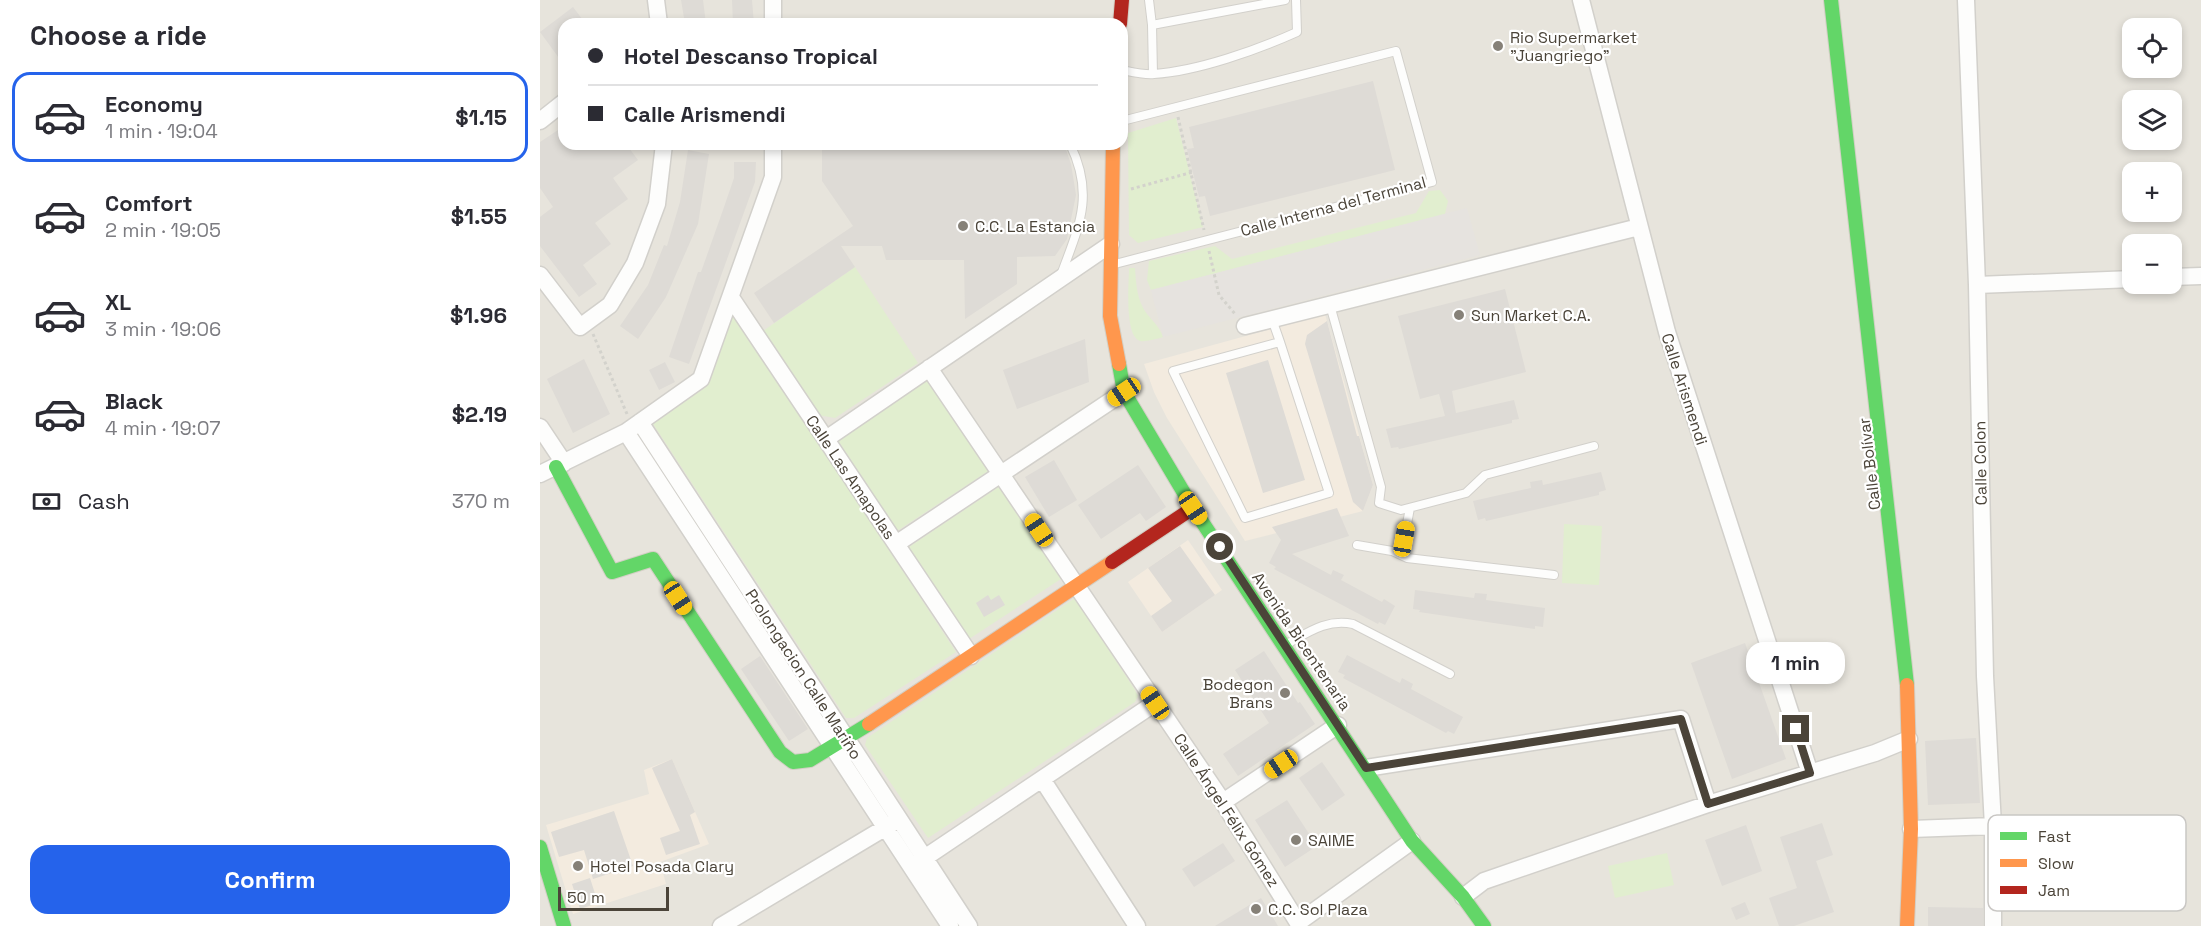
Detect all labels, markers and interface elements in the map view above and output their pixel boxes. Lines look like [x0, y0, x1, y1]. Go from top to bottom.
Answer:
text: Choose a ride [30, 18, 207, 53]
map controls [2122, 18, 2182, 294]
button: locate [2122, 18, 2182, 78]
place label: Rio Supermarket "Juangriego" [1510, 27, 1637, 66]
marker: Rio Supermarket "Juangriego" [1491, 39, 1505, 53]
text: Hotel Descanso Tropical [624, 42, 878, 70]
icon: car [33, 90, 87, 144]
text: Economy [105, 90, 203, 118]
button: layers [2122, 90, 2182, 150]
text: Calle Arismendi [624, 100, 786, 128]
text: $1.15 [455, 103, 507, 131]
text: 1 min · 19:04 [105, 118, 218, 144]
button: + [2122, 162, 2182, 222]
street label: Calle Interna del Terminal [1238, 172, 1428, 241]
icon: car [33, 189, 87, 243]
text: Comfort [105, 189, 193, 217]
text: $1.55 [451, 202, 507, 230]
place label: C.C. La Estancia [975, 216, 1095, 237]
text: 2 min · 19:05 [105, 217, 221, 243]
marker: C.C. La Estancia [956, 219, 970, 233]
button: − [2122, 234, 2182, 294]
icon: car [33, 288, 87, 342]
text: XL [105, 288, 131, 316]
text: $1.96 [450, 301, 507, 329]
place label: Sun Market C.A. [1471, 305, 1591, 326]
marker: Sun Market C.A. [1452, 308, 1466, 322]
text: 3 min · 19:06 [105, 316, 221, 342]
street label: Calle Arismendi [1657, 331, 1712, 448]
car [1104, 374, 1144, 410]
icon: car [33, 387, 87, 441]
text: Black [105, 387, 163, 415]
text: $2.19 [452, 400, 507, 428]
street label: Calle Las Amapolas [801, 411, 900, 544]
text: 4 min · 19:07 [105, 415, 220, 441]
street label: Calle Bolívar [1853, 417, 1886, 511]
street label: Calle Colon [1969, 420, 1992, 506]
icon: cash [30, 485, 63, 518]
text: Cash [78, 487, 130, 515]
text: 370 m [452, 488, 510, 514]
car [1175, 488, 1211, 528]
car [1021, 510, 1057, 550]
car [1392, 520, 1416, 558]
route start [1206, 533, 1233, 560]
street label: Avenida Bicentenaria [1247, 568, 1356, 715]
car [661, 578, 695, 618]
street label: Prolongacion Calle Mariño [741, 585, 867, 763]
callout: 1 min [1746, 642, 1846, 684]
text: 1 min [1771, 650, 1820, 676]
place label: Bodegon Brans [1203, 674, 1273, 713]
car [1137, 683, 1173, 723]
marker: Bodegon Brans [1278, 686, 1292, 700]
route end [1782, 715, 1809, 742]
street label: Calle Ángel Félix Gómez [1169, 729, 1284, 891]
car [1261, 746, 1301, 782]
legend [1988, 815, 2186, 911]
text: Fast [2038, 826, 2071, 847]
place label: SAIME [1308, 830, 1355, 851]
marker: SAIME [1289, 833, 1303, 847]
button: Confirm [30, 845, 510, 914]
text: Slow [2038, 853, 2074, 874]
place label: Hotel Posada Clary [590, 856, 734, 877]
marker: Hotel Posada Clary [571, 859, 585, 873]
text: Jam [2038, 880, 2070, 901]
scale bar [558, 884, 669, 912]
text: 50 m [567, 887, 605, 908]
place label: C.C. Sol Plaza [1268, 899, 1368, 920]
marker: C.C. Sol Plaza [1249, 902, 1263, 916]

